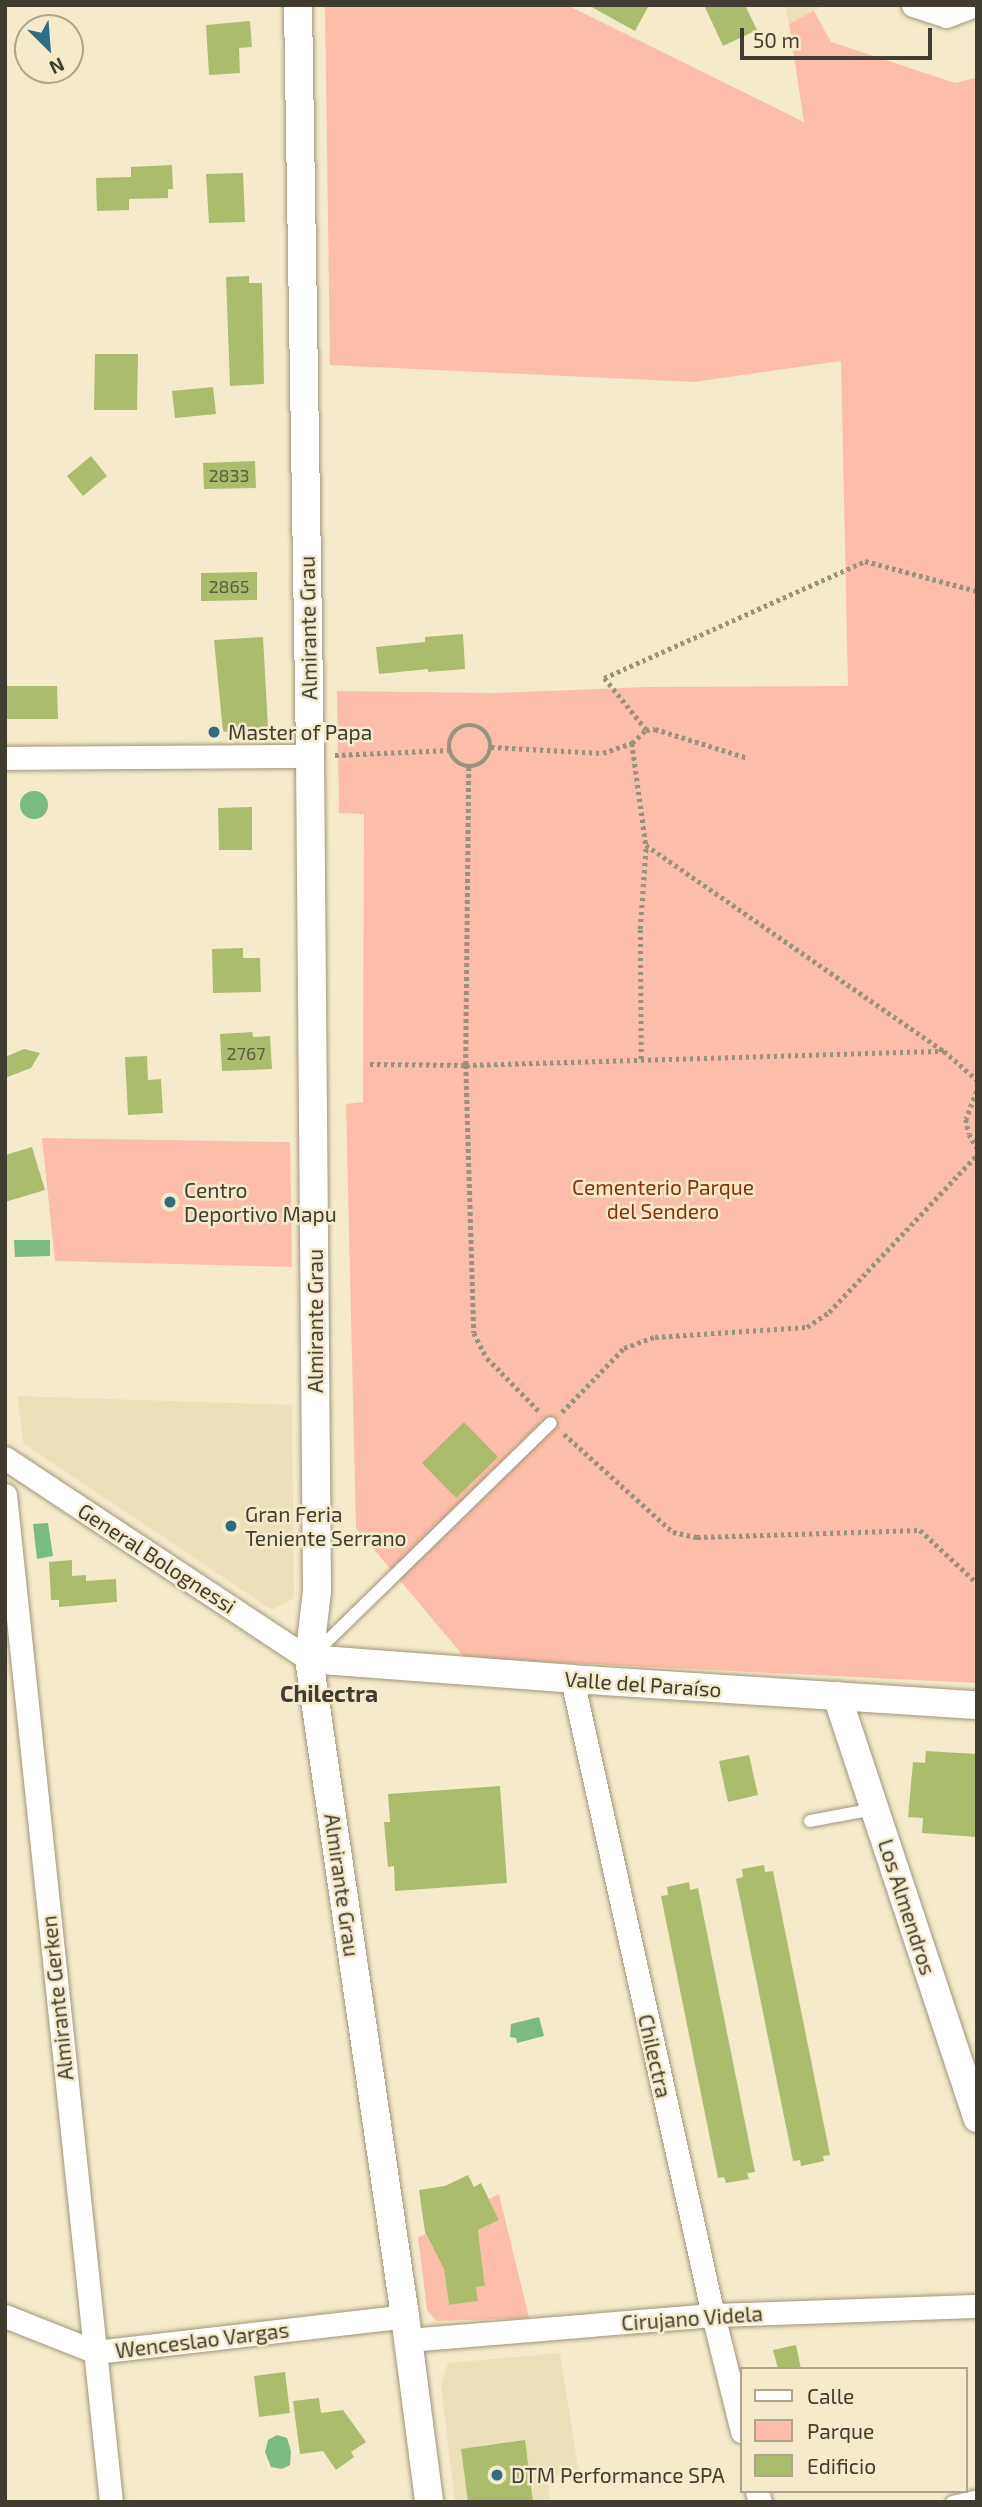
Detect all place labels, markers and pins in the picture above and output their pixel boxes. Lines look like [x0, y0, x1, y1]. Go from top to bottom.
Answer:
place label: Master of Papa [228, 719, 373, 745]
marker: Master of Papa [206, 724, 222, 740]
place label: Centro Deportivo Mapu [184, 1177, 337, 1227]
marker: Centro Deportivo Mapu [162, 1194, 178, 1210]
place label: Gran Feria Teniente Serrano [245, 1501, 407, 1551]
marker: Gran Feria Teniente Serrano [223, 1518, 239, 1534]
place label: DTM Performance SPA [511, 2462, 725, 2488]
marker: DTM Performance SPA [489, 2467, 505, 2483]

